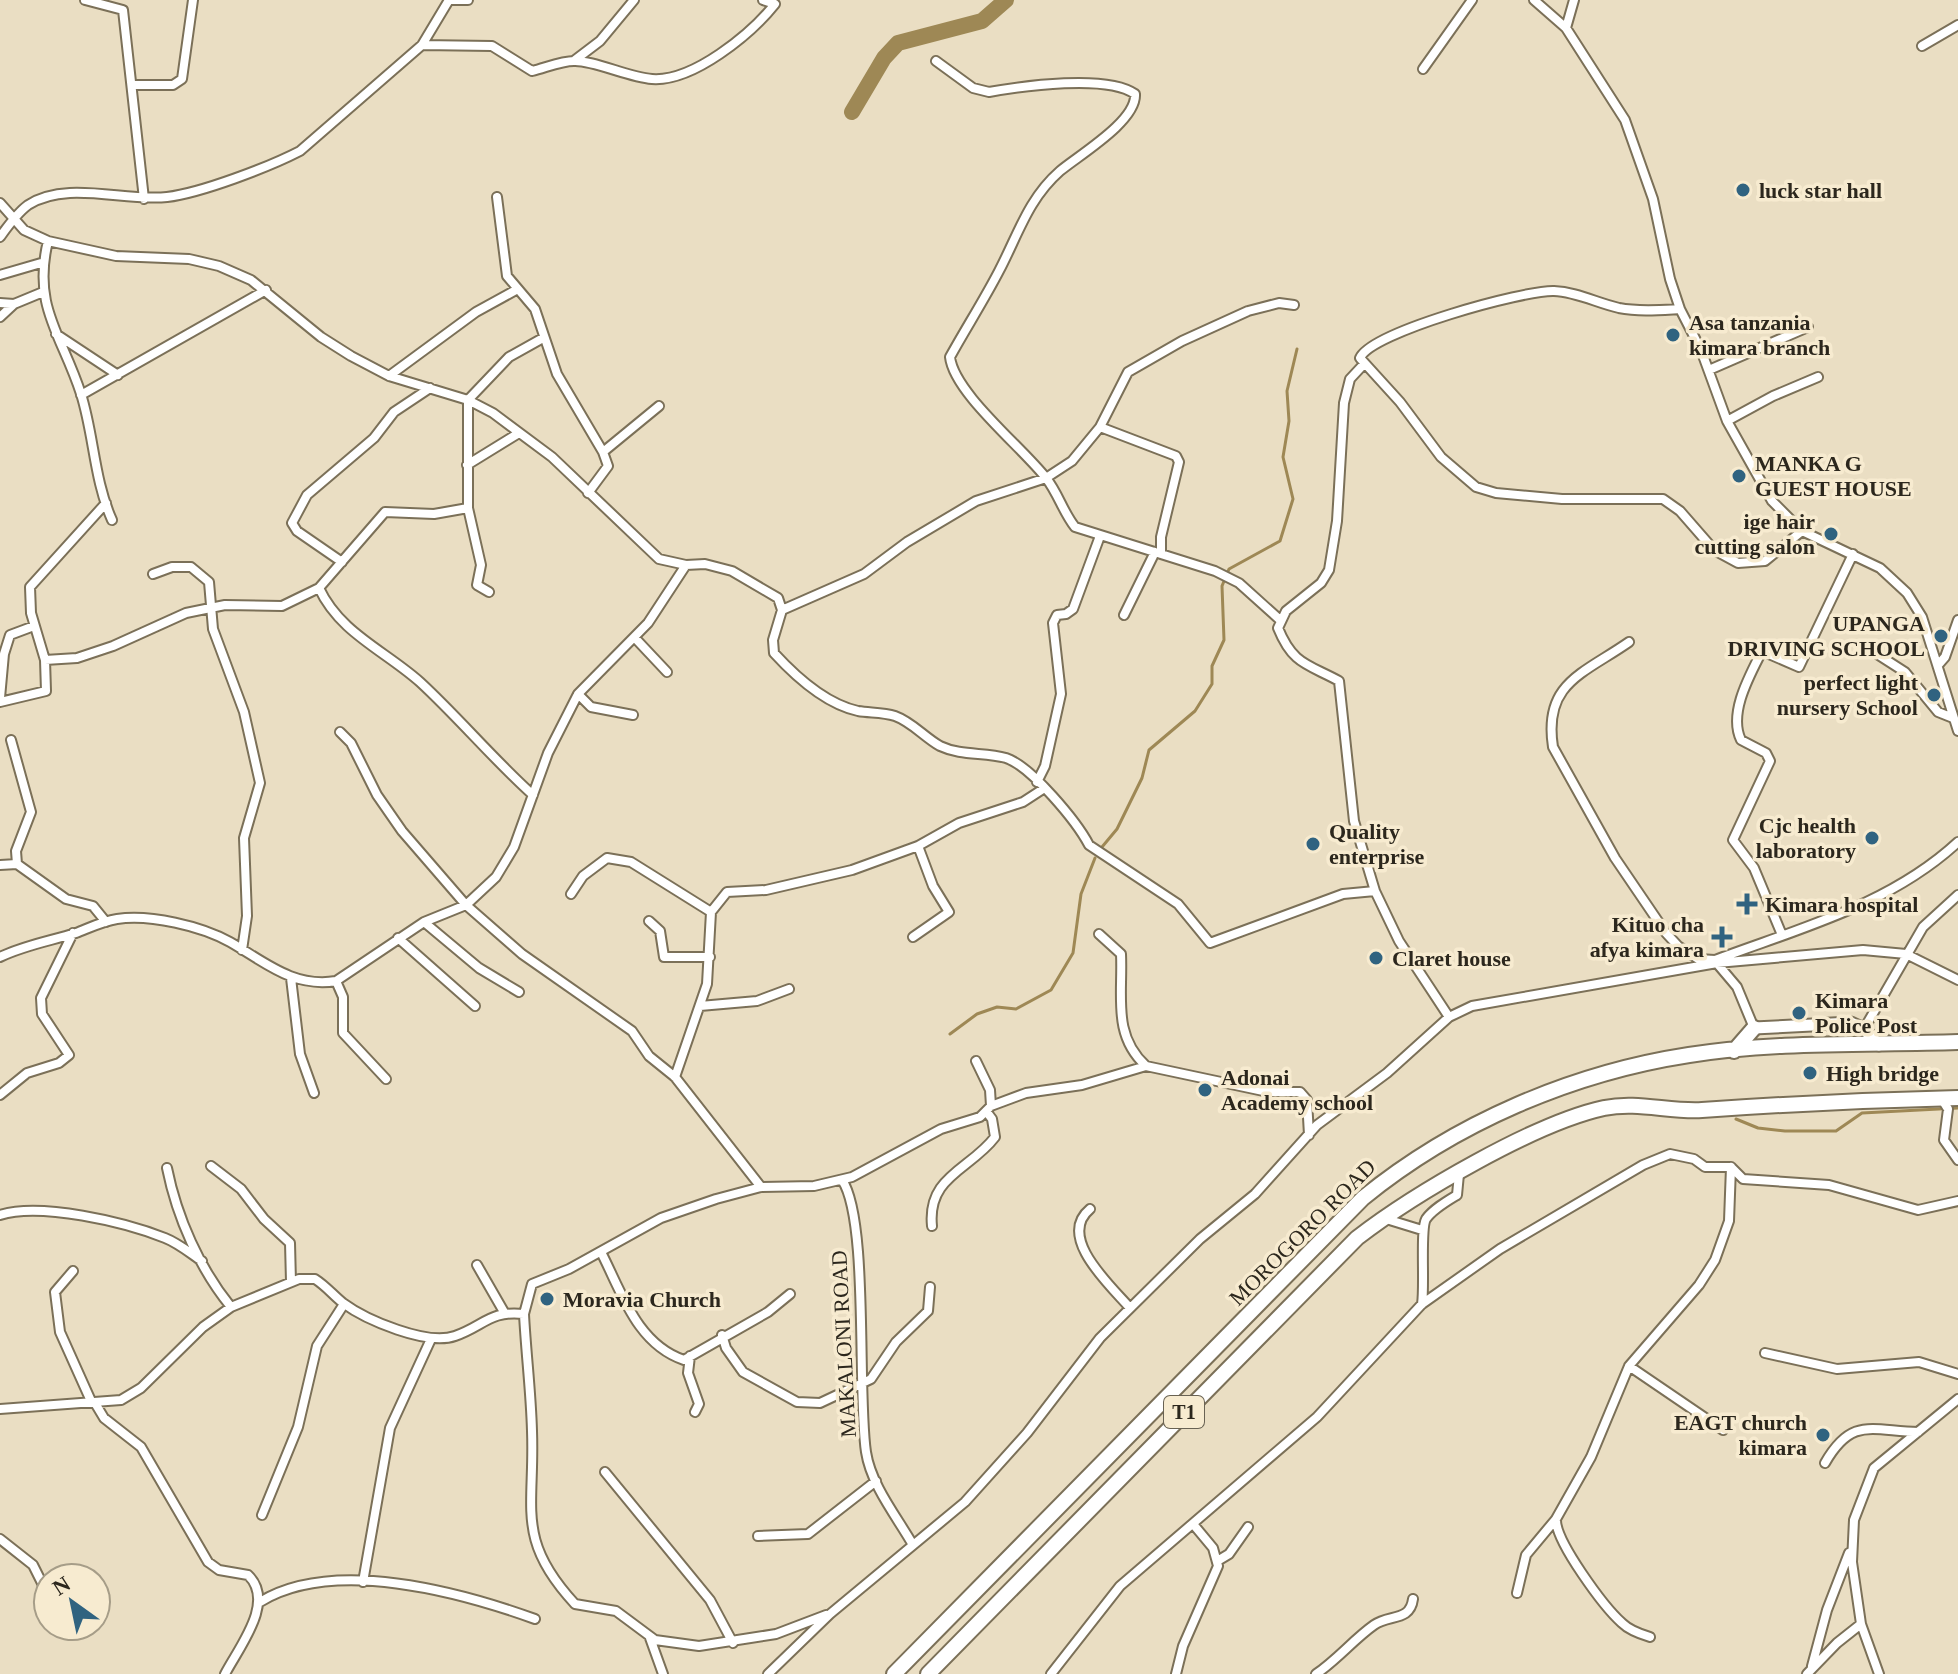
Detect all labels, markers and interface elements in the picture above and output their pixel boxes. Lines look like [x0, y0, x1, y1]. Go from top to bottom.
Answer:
place label: luck star hall [1759, 178, 1882, 203]
marker: luck star hall [1734, 181, 1752, 199]
place label: Asa tanzania kimara branch [1689, 310, 1830, 360]
marker: Asa tanzania kimara branch [1664, 326, 1682, 344]
place label: MANKA G GUEST HOUSE [1755, 451, 1912, 501]
marker: MANKA G GUEST HOUSE [1730, 467, 1748, 485]
place label: ige hair cutting salon [1695, 509, 1815, 559]
marker: ige hair cutting salon [1822, 525, 1840, 543]
place label: UPANGA DRIVING SCHOOL [1728, 611, 1925, 661]
marker: UPANGA DRIVING SCHOOL [1932, 627, 1950, 645]
place label: perfect light nursery School [1777, 670, 1919, 720]
marker: perfect light nursery School [1925, 686, 1943, 704]
place label: Cjc health laboratory [1756, 813, 1856, 863]
place label: Quality enterprise [1329, 819, 1425, 869]
marker: Cjc health laboratory [1863, 829, 1881, 847]
marker: Quality enterprise [1304, 835, 1322, 853]
place label: Kimara hospital [1765, 892, 1918, 917]
marker: Kimara hospital [1736, 893, 1758, 915]
place label: Kituo cha afya kimara [1590, 912, 1704, 962]
marker: Kituo cha afya kimara [1711, 926, 1733, 948]
place label: Claret house [1392, 946, 1511, 971]
marker: Claret house [1367, 949, 1385, 967]
place label: Kimara Police Post [1815, 988, 1918, 1038]
marker: Kimara Police Post [1790, 1004, 1808, 1022]
place label: High bridge [1826, 1061, 1939, 1086]
marker: High bridge [1801, 1064, 1819, 1082]
place label: Adonai Academy school [1221, 1065, 1373, 1115]
marker: Adonai Academy school [1196, 1081, 1214, 1099]
street label: MOROGORO ROAD [1224, 1154, 1381, 1311]
street label: MAKALONI ROAD [826, 1250, 861, 1438]
place label: Moravia Church [563, 1287, 721, 1312]
marker: Moravia Church [538, 1290, 556, 1308]
road number: T1 [1164, 1396, 1204, 1428]
place label: EAGT church kimara [1674, 1410, 1807, 1460]
marker: EAGT church kimara [1814, 1426, 1832, 1444]
north arrow [32, 1562, 112, 1642]
text: N [48, 1571, 75, 1600]

